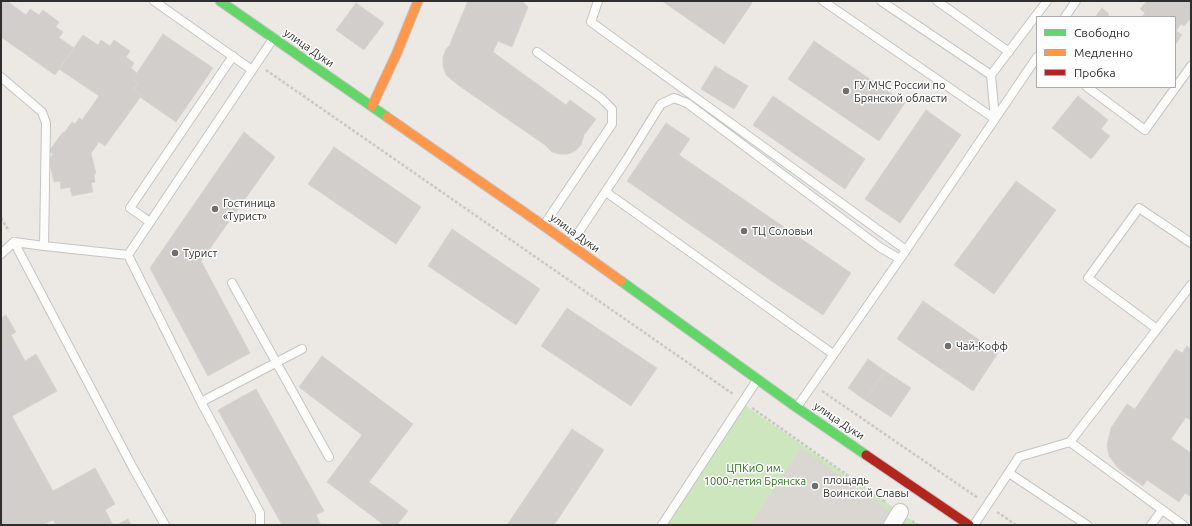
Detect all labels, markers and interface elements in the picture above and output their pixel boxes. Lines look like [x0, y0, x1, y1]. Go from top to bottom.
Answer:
legend [1036, 16, 1176, 88]
street label: улица Дуки [281, 26, 337, 70]
text: Свободно [1074, 26, 1130, 39]
text: Медленно [1074, 46, 1133, 59]
text: Пробка [1074, 66, 1116, 79]
place label: ГУ МЧС России по Брянской области [854, 78, 947, 104]
marker: ГУ МЧС России по Брянской области [841, 86, 851, 96]
place label: Гостиница «Турист» [223, 196, 275, 222]
marker: Гостиница «Турист» [210, 204, 220, 214]
street label: улица Дуки [548, 211, 602, 255]
place label: ТЦ Соловьи [752, 224, 813, 238]
marker: ТЦ Соловьи [739, 226, 749, 236]
place label: Турист [183, 246, 217, 260]
marker: Турист [170, 248, 180, 258]
place label: Чай-Кофф [956, 339, 1008, 353]
marker: Чай-Кофф [943, 341, 953, 351]
street label: улица Дуки [811, 399, 867, 443]
park label: ЦПКиО им. 1000-летия Брянска [704, 461, 806, 487]
place label: площадь Воинской Славы [823, 473, 909, 499]
marker: площадь Воинской Славы [810, 481, 820, 491]

